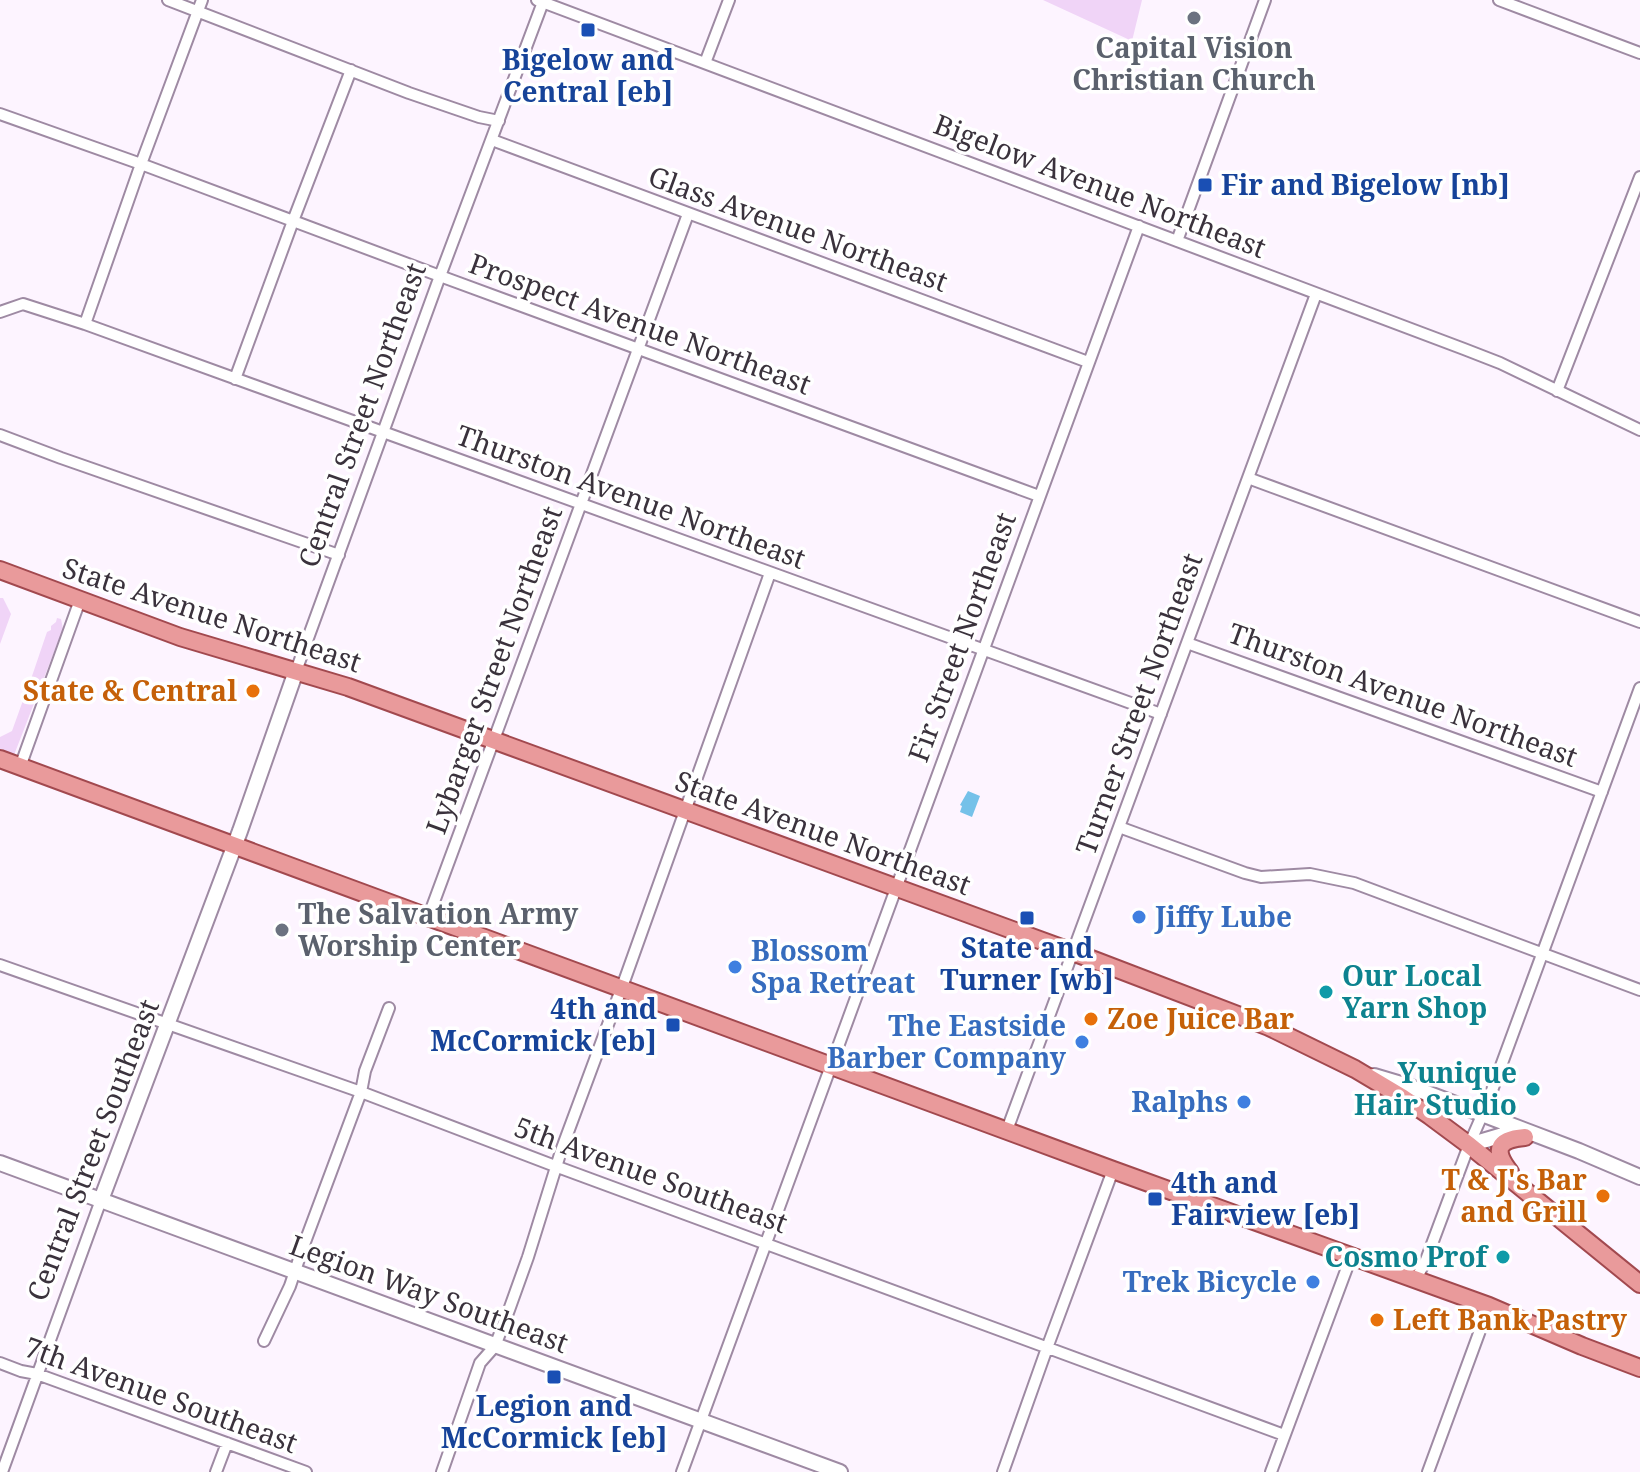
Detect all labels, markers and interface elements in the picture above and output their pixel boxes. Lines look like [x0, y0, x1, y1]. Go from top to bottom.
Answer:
marker: Capital Vision Christian Church [1185, 9, 1203, 27]
marker: Bigelow and Central [eb] [579, 21, 597, 39]
place label: Capital Vision Christian Church [1072, 28, 1316, 98]
place label: Bigelow and Central [eb] [502, 40, 674, 110]
street label: Bigelow Avenue Northeast [929, 104, 1272, 266]
street label: Glass Avenue Northeast [643, 156, 953, 300]
place label: Fir and Bigelow [nb] [1221, 165, 1510, 203]
marker: Fir and Bigelow [nb] [1196, 176, 1214, 194]
street label: Prospect Avenue Northeast [464, 243, 817, 403]
street label: Central Street Northeast [288, 257, 434, 572]
street label: Thurston Avenue Northeast [452, 415, 811, 577]
street label: Lybarger Street Northeast [416, 500, 570, 839]
street label: Fir Street Northeast [898, 507, 1024, 767]
street label: Turner Street Northeast [1066, 547, 1210, 860]
street label: State Avenue Northeast [58, 548, 367, 680]
street label: Thurston Avenue Northeast [1224, 613, 1583, 775]
place label: State & Central [23, 671, 237, 709]
marker: State & Central [244, 682, 262, 700]
street label: State Avenue Northeast [670, 761, 977, 903]
place label: The Salvation Army Worship Center [298, 894, 579, 964]
place label: Jiffy Lube [1154, 897, 1292, 935]
marker: Jiffy Lube [1130, 908, 1148, 926]
marker: State and Turner [wb] [1018, 909, 1036, 927]
marker: The Salvation Army Worship Center [273, 921, 291, 939]
place label: State and Turner [wb] [940, 928, 1114, 998]
place label: Blossom Spa Retreat [751, 931, 915, 1001]
place label: Our Local Yarn Shop [1342, 956, 1487, 1026]
marker: Blossom Spa Retreat [726, 958, 744, 976]
marker: Our Local Yarn Shop [1317, 983, 1335, 1001]
place label: 4th and McCormick [eb] [430, 989, 657, 1059]
street label: Central Street Southeast [17, 993, 167, 1306]
place label: Zoe Juice Bar [1107, 999, 1294, 1037]
place label: The Eastside Barber Company [827, 1006, 1067, 1076]
marker: Zoe Juice Bar [1082, 1010, 1100, 1028]
marker: 4th and McCormick [eb] [664, 1016, 682, 1034]
marker: The Eastside Barber Company [1073, 1033, 1091, 1051]
place label: Yunique Hair Studio [1354, 1053, 1517, 1123]
marker: Yunique Hair Studio [1524, 1080, 1542, 1098]
place label: Ralphs [1131, 1082, 1228, 1120]
marker: Ralphs [1235, 1093, 1253, 1111]
street label: 5th Avenue Southeast [510, 1107, 793, 1241]
place label: T & J's Bar and Grill [1442, 1160, 1587, 1230]
place label: 4th and Fairview [eb] [1171, 1163, 1360, 1233]
marker: T & J's Bar and Grill [1594, 1187, 1612, 1205]
marker: 4th and Fairview [eb] [1146, 1190, 1164, 1208]
street label: Legion Way Southeast [285, 1225, 574, 1361]
place label: Cosmo Prof [1324, 1237, 1490, 1275]
marker: Cosmo Prof [1494, 1248, 1512, 1266]
place label: Trek Bicycle [1123, 1262, 1297, 1300]
marker: Trek Bicycle [1304, 1273, 1322, 1291]
place label: Left Bank Pastry [1393, 1300, 1628, 1338]
marker: Left Bank Pastry [1368, 1311, 1386, 1329]
street label: 7th Avenue Southeast [20, 1327, 303, 1461]
marker: Legion and McCormick [eb] [545, 1368, 563, 1386]
place label: Legion and McCormick [eb] [441, 1386, 667, 1456]

